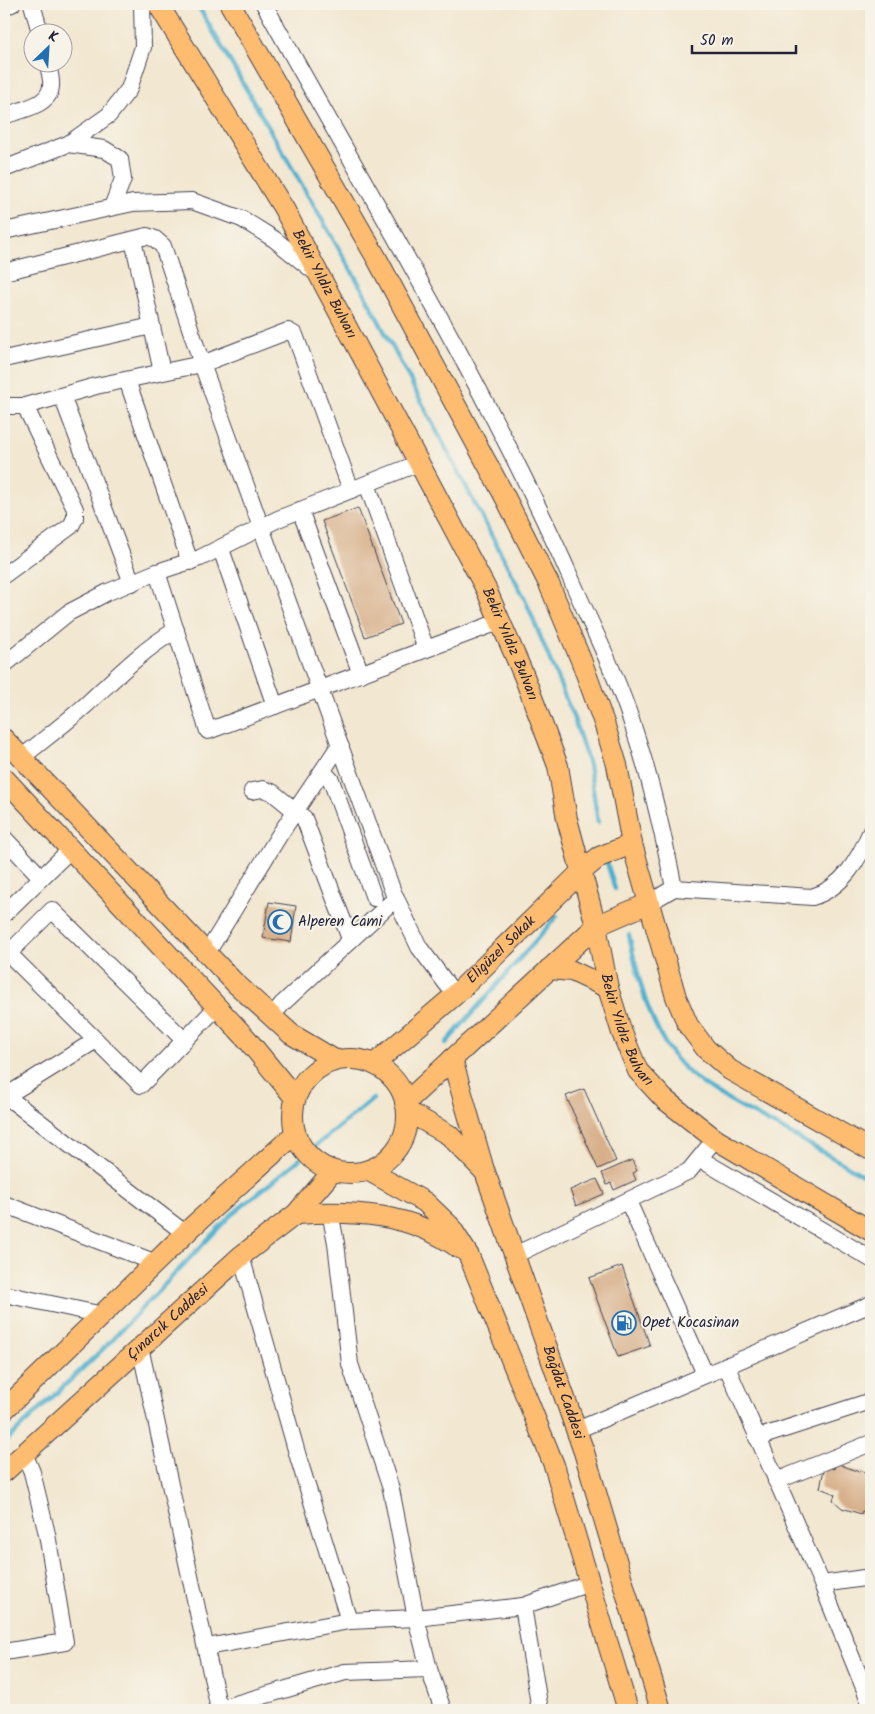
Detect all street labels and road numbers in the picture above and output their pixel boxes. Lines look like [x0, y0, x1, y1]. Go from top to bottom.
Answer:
street label: Bekir Yıldız Bulvarı [285, 225, 363, 343]
street label: Bekir Yıldız Bulvarı [475, 584, 544, 704]
street label: Eligüzel Sokak [461, 909, 542, 990]
street label: Bekir Yıldız Bulvarı [593, 972, 659, 1093]
street label: Çınarcık Caddesi [121, 1277, 216, 1366]
street label: Bağdat Caddesi [535, 1342, 591, 1444]

